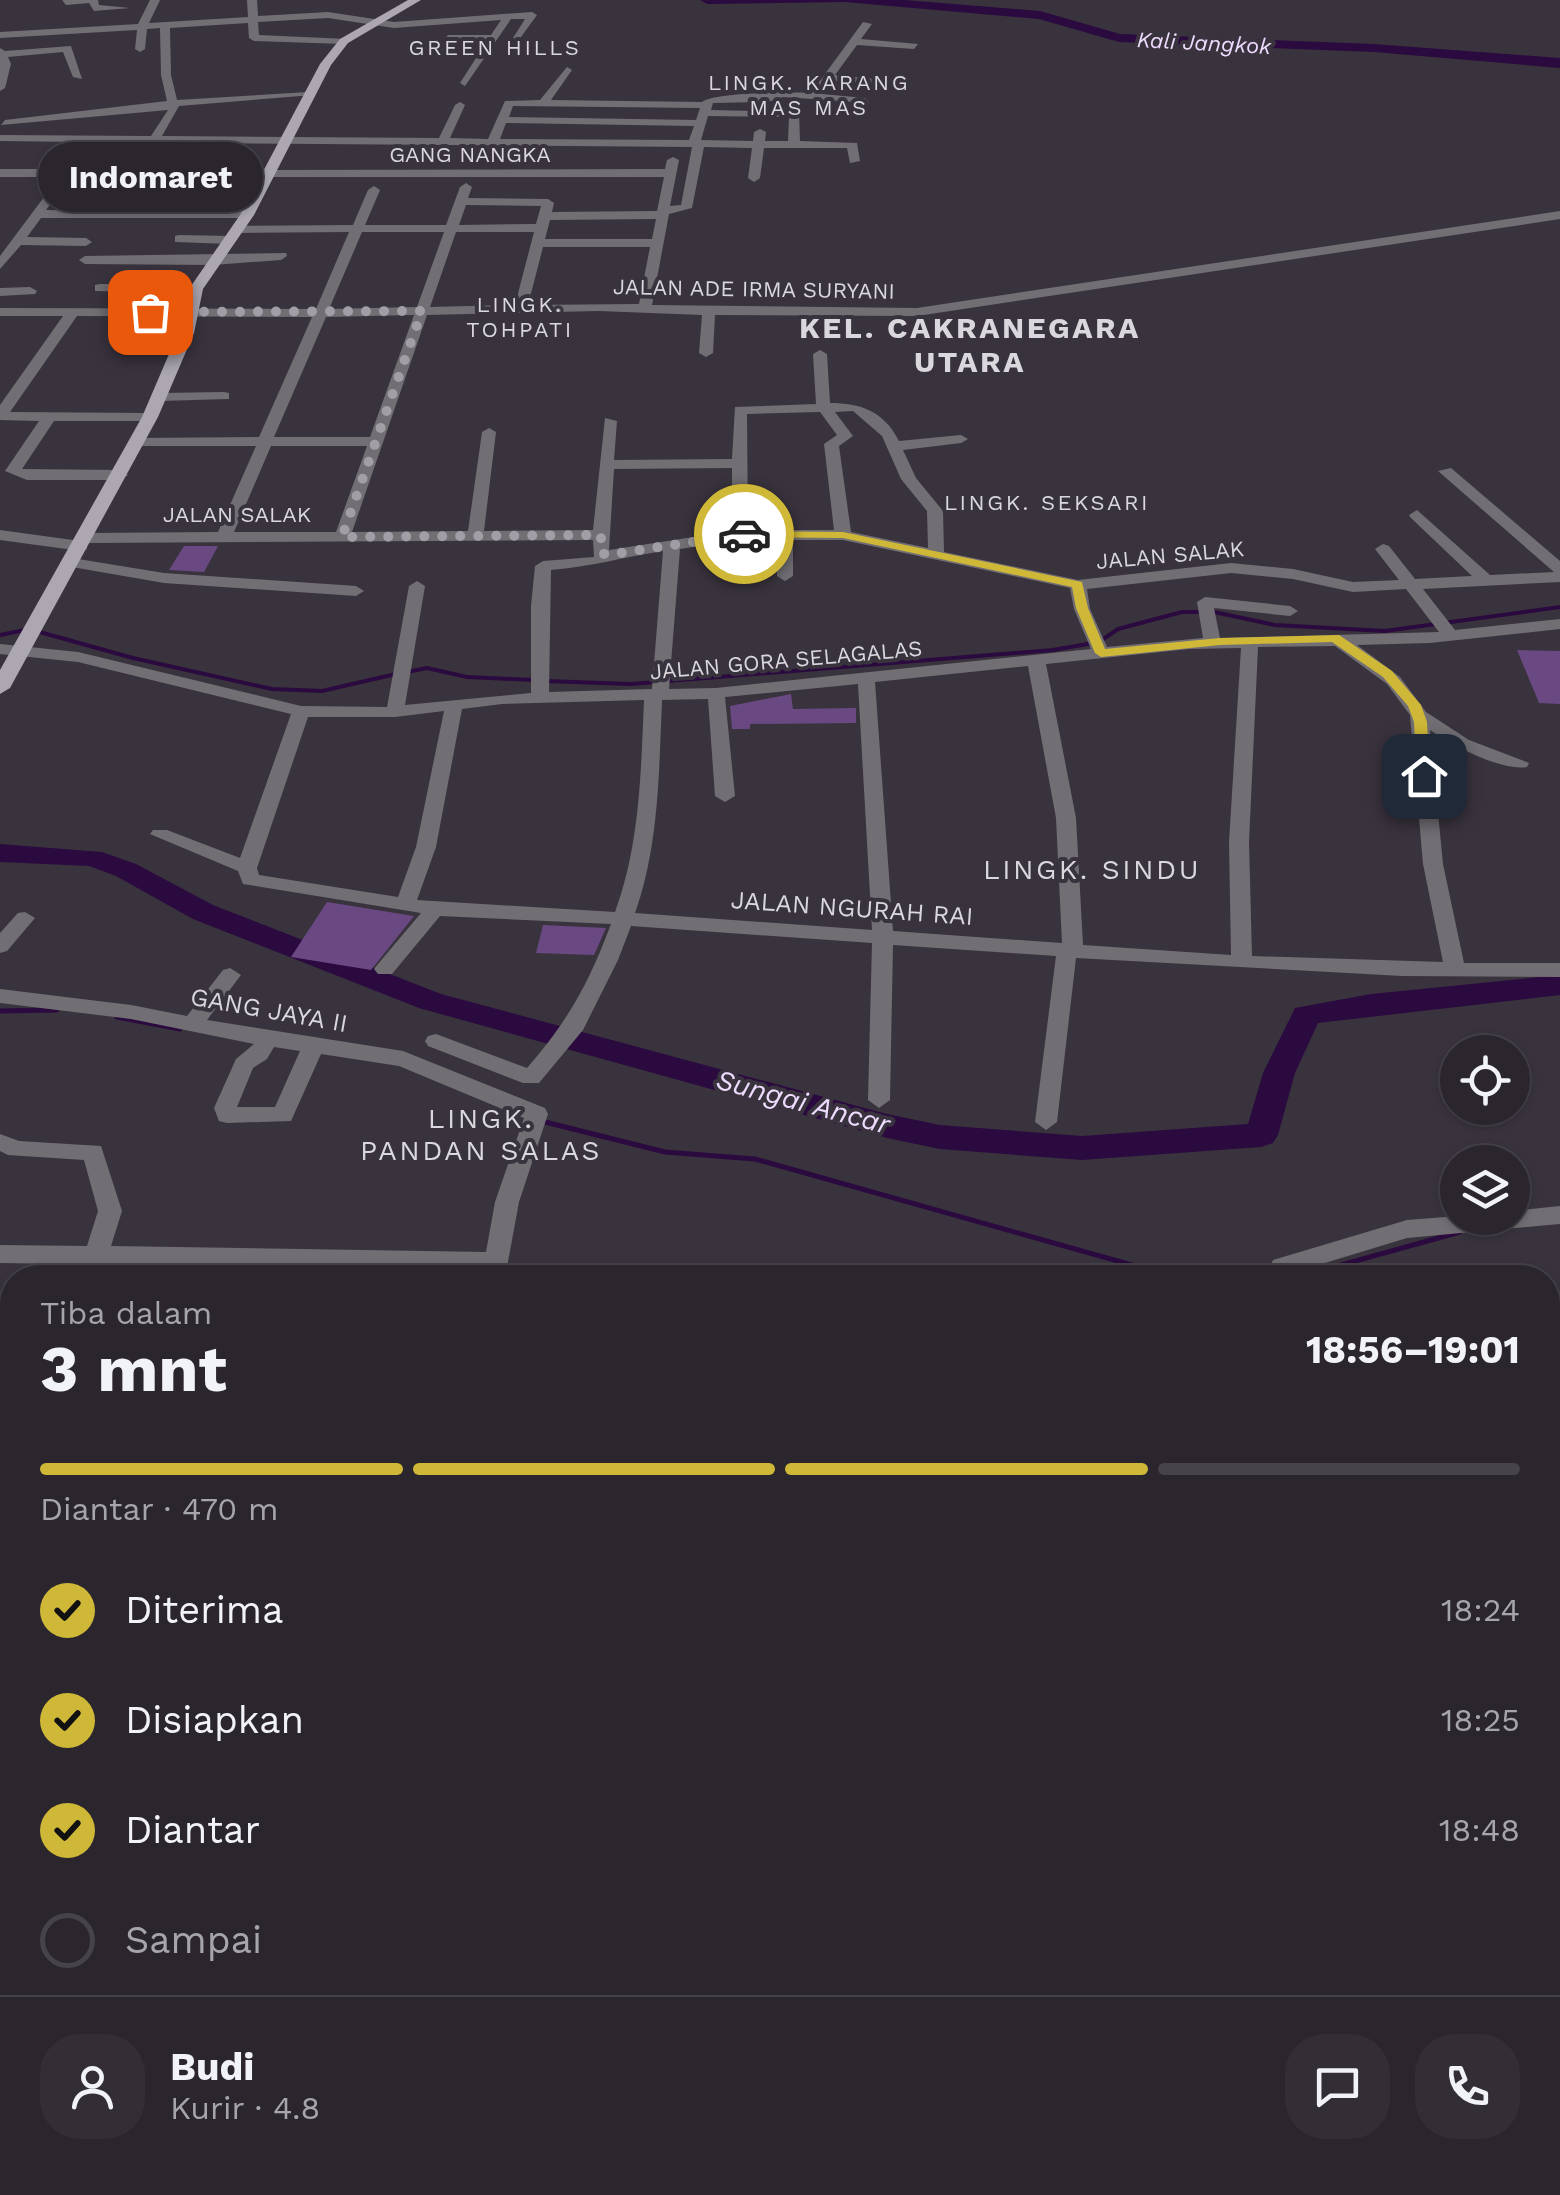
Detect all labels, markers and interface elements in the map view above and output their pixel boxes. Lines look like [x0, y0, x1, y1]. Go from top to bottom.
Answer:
water label: Kali Jangkok [1136, 27, 1273, 59]
district label: GREEN HILLS [409, 35, 581, 60]
district label: LINGK. KARANG MAS MAS [708, 70, 910, 120]
callout: Indomaret [38, 142, 262, 212]
street label: GANG NANGKA [389, 142, 551, 167]
text: Indomaret [69, 158, 232, 196]
pin [108, 270, 193, 355]
street label: JALAN ADE IRMA SURYANI [613, 274, 895, 304]
icon: bag [123, 285, 178, 340]
district label: LINGK. TOHPATI [466, 292, 574, 342]
district label: KEL. CAKRANEGARA UTARA [799, 310, 1141, 379]
courier [694, 484, 794, 584]
district label: LINGK. SEKSARI [944, 490, 1150, 515]
street label: JALAN SALAK [163, 502, 311, 527]
icon: car [717, 507, 772, 562]
street label: JALAN SALAK [1095, 536, 1245, 574]
street label: JALAN GORA SELAGALAS [649, 636, 923, 684]
pin [1382, 734, 1467, 819]
icon: home [1397, 749, 1452, 804]
district label: LINGK. SINDU [983, 853, 1201, 886]
street label: JALAN NGURAH RAI [730, 885, 974, 931]
street label: GANG JAYA II [188, 982, 350, 1038]
map controls [1440, 1035, 1530, 1235]
button: locate [1440, 1035, 1530, 1125]
water label: Sungai Ancar [712, 1063, 895, 1141]
district label: LINGK. PANDAN SALAS [360, 1102, 602, 1167]
button: layers [1440, 1145, 1530, 1235]
text: Tiba dalam [40, 1294, 212, 1332]
text: 18:56–19:01 [1306, 1328, 1520, 1372]
text: 3 mnt [40, 1331, 227, 1407]
text: Diantar · 470 m [40, 1490, 279, 1528]
icon: check [40, 1583, 95, 1638]
text: Diterima [125, 1588, 284, 1632]
text: 18:24 [1441, 1591, 1520, 1629]
icon: check [40, 1693, 95, 1748]
text: Disiapkan [125, 1698, 304, 1742]
text: 18:25 [1441, 1701, 1520, 1739]
icon: check [40, 1803, 95, 1858]
text: Diantar [125, 1808, 260, 1852]
text: 18:48 [1439, 1811, 1520, 1849]
text: Sampai [125, 1918, 262, 1962]
button: person [40, 2034, 145, 2139]
button: chat [1285, 2034, 1390, 2139]
button: phone [1415, 2034, 1520, 2139]
text: Budi [170, 2045, 254, 2089]
text: Kurir · 4.8 [170, 2089, 320, 2127]

